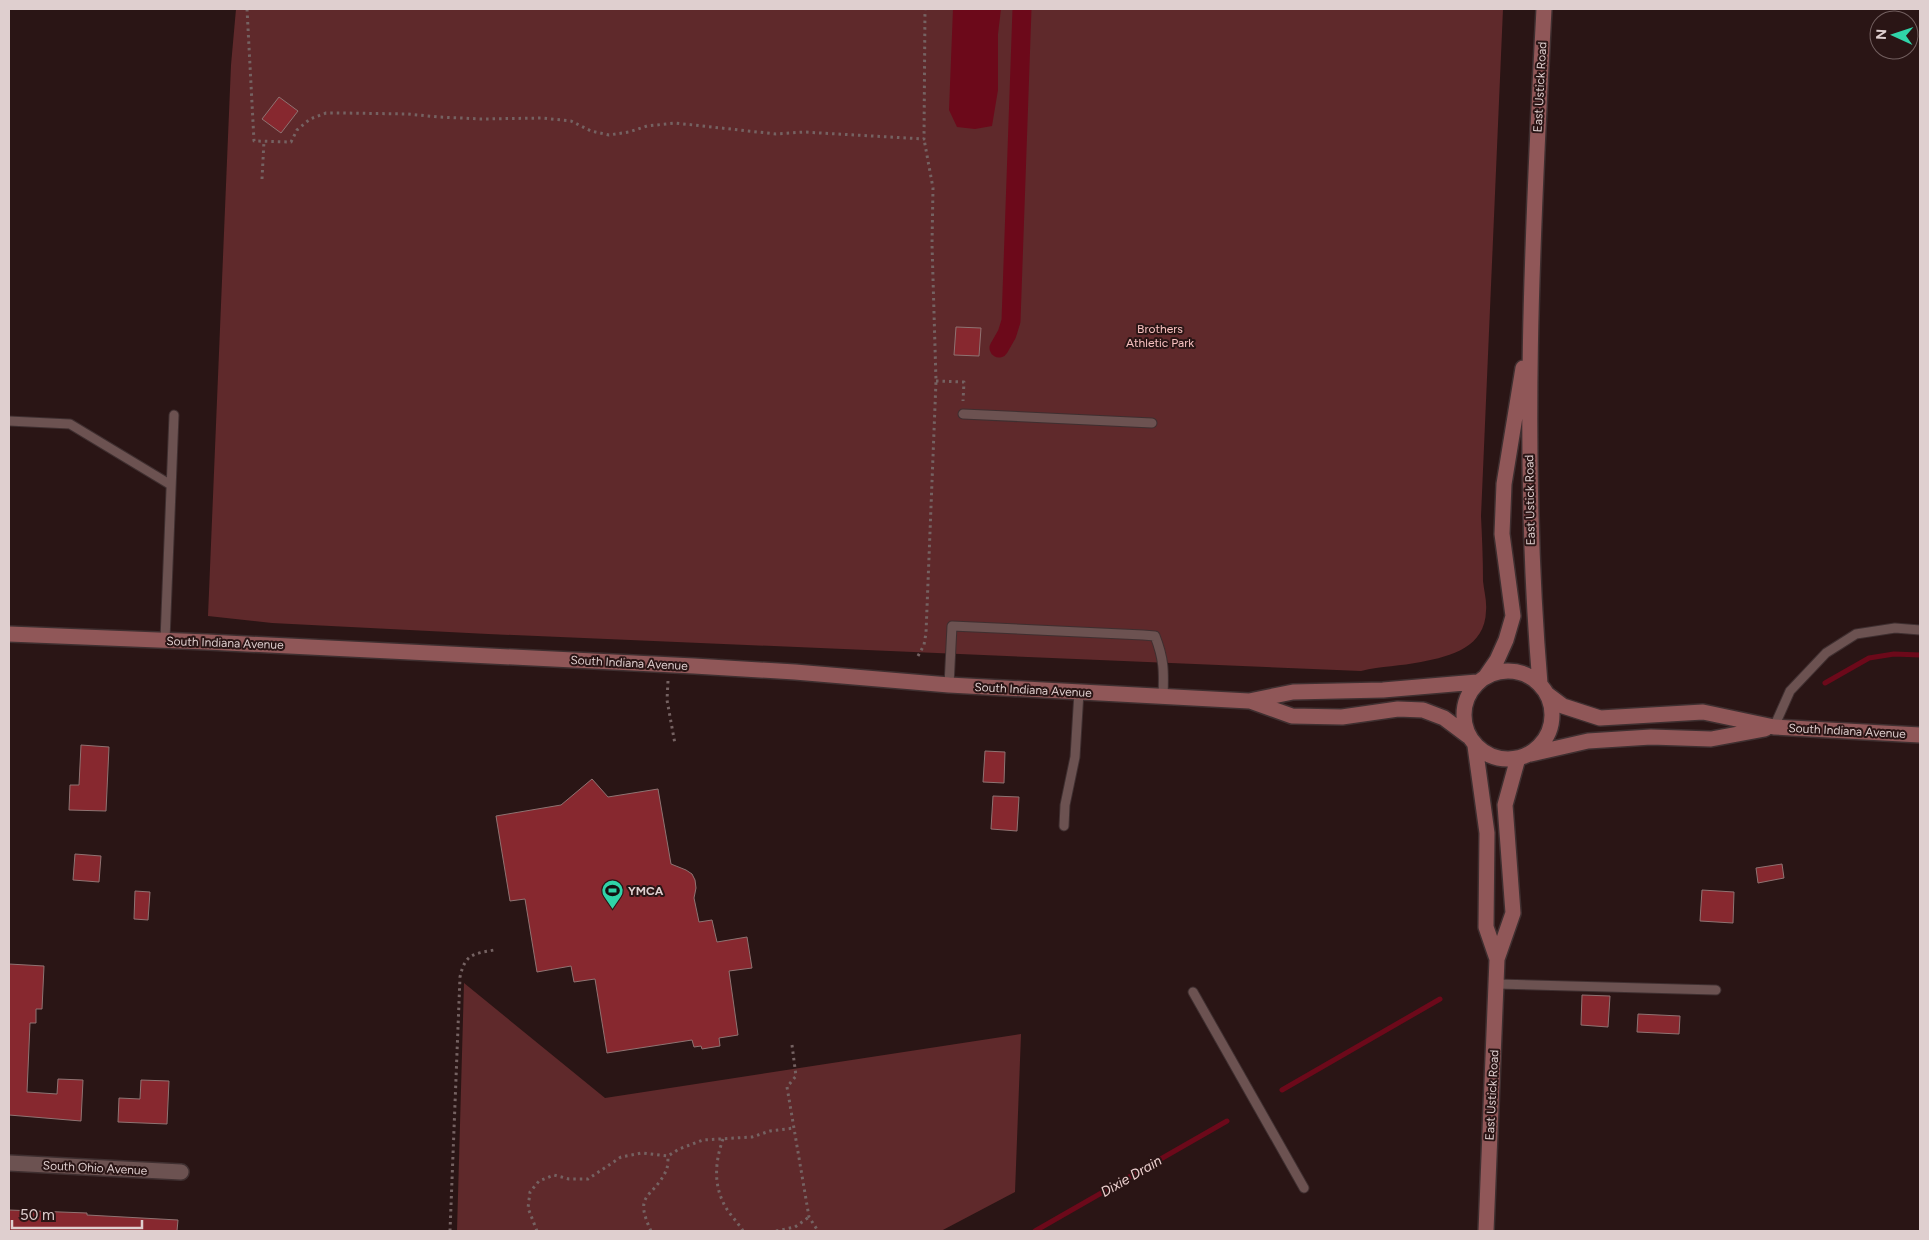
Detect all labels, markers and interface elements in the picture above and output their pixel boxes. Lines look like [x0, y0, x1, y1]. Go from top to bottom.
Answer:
north arrow [1869, 10, 1919, 60]
text: N [1873, 28, 1890, 40]
street label: East Ustick Road [1531, 41, 1549, 133]
park label: Brothers Athletic Park [1126, 322, 1194, 350]
street label: East Ustick Road [1522, 455, 1538, 545]
street label: South Indiana Avenue [166, 634, 284, 652]
street label: South Indiana Avenue [570, 653, 688, 673]
street label: South Indiana Avenue [974, 680, 1092, 700]
street label: South Indiana Avenue [1788, 721, 1906, 741]
sports icon: YMCA [600, 879, 624, 910]
place label: YMCA [628, 884, 664, 898]
street label: East Ustick Road [1483, 1049, 1501, 1141]
water label: Dixie Drain [1098, 1152, 1165, 1201]
street label: South Ohio Avenue [42, 1158, 148, 1178]
scale bar [12, 1198, 142, 1230]
text: 50 m [20, 1206, 55, 1224]

